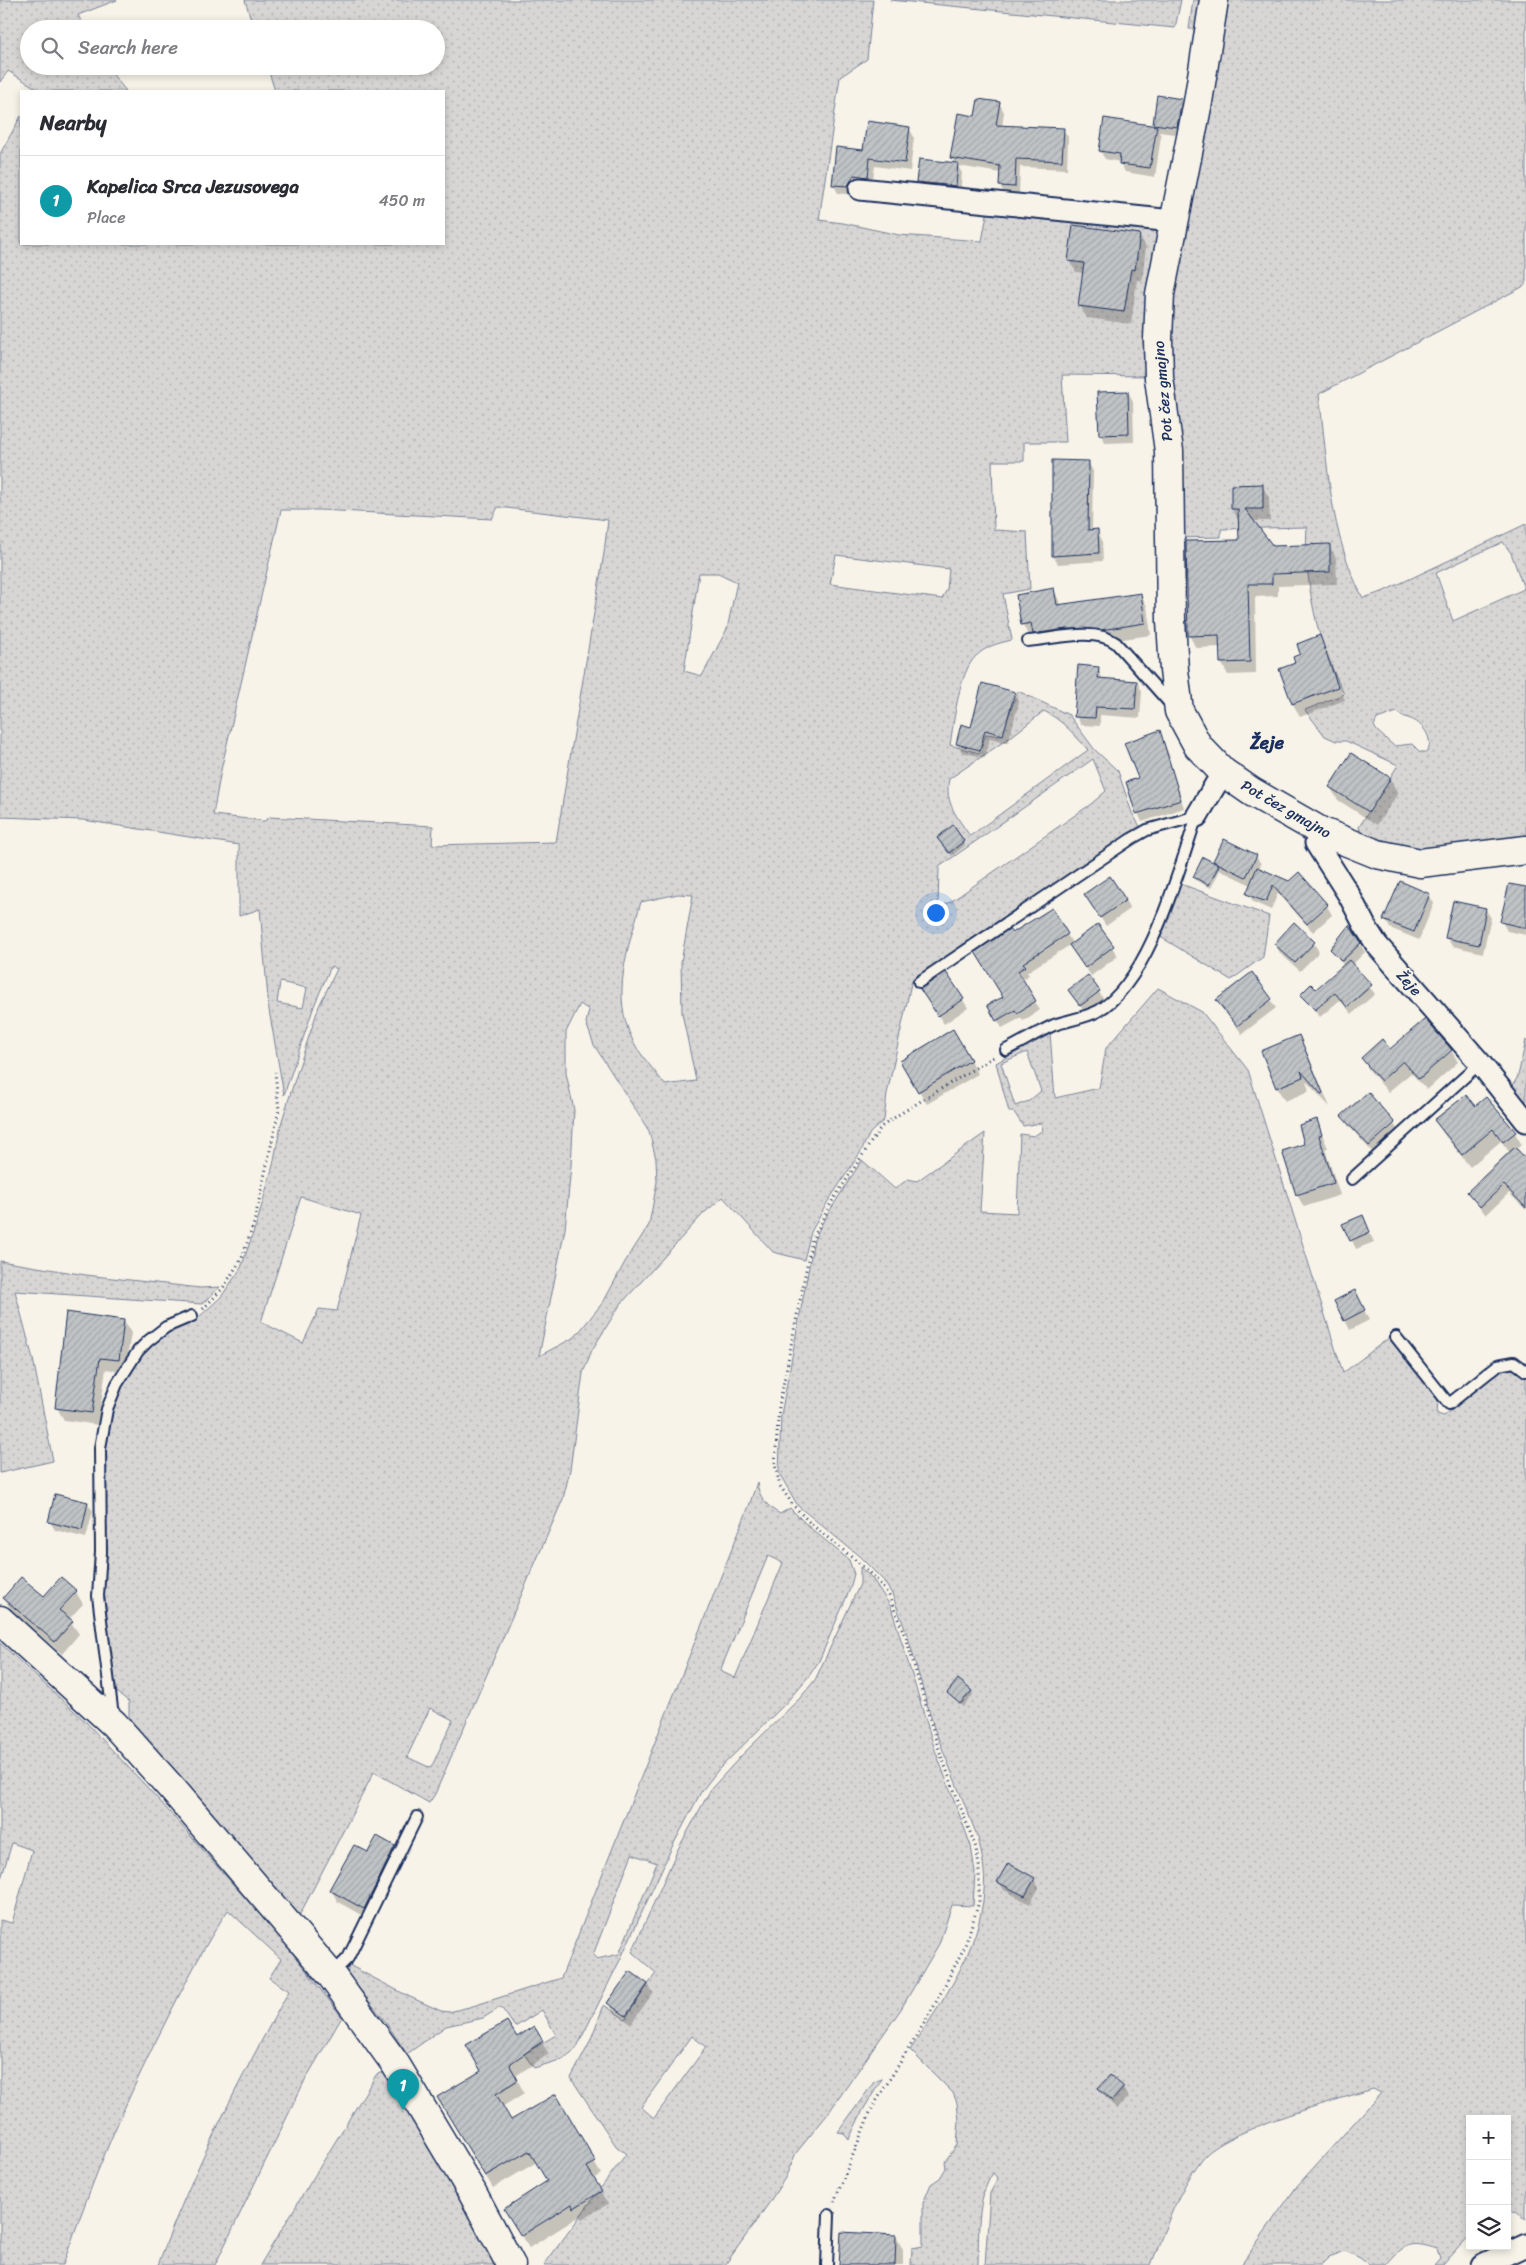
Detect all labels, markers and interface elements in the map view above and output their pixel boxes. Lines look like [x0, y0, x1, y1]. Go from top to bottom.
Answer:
search box [20, 20, 445, 75]
text: Search here [78, 31, 178, 64]
icon: search [38, 34, 66, 62]
text: Nearby [40, 104, 106, 142]
text: Kapelica Srca Jezusovega [87, 170, 299, 203]
text: 1 [53, 186, 59, 215]
text: 450 m [379, 186, 425, 215]
text: Place [87, 203, 126, 232]
street label: Pot čez gmajno [1146, 339, 1180, 442]
district label: Žeje [1249, 727, 1285, 759]
street label: Pot čez gmajno [1236, 773, 1336, 846]
your location [923, 900, 949, 926]
street label: Žeje [1390, 964, 1428, 1002]
pin: 1 [387, 2069, 419, 2110]
map controls [1466, 2115, 1511, 2250]
button: + [1466, 2115, 1511, 2160]
button: − [1466, 2160, 1511, 2205]
button: layers [1466, 2205, 1511, 2250]

